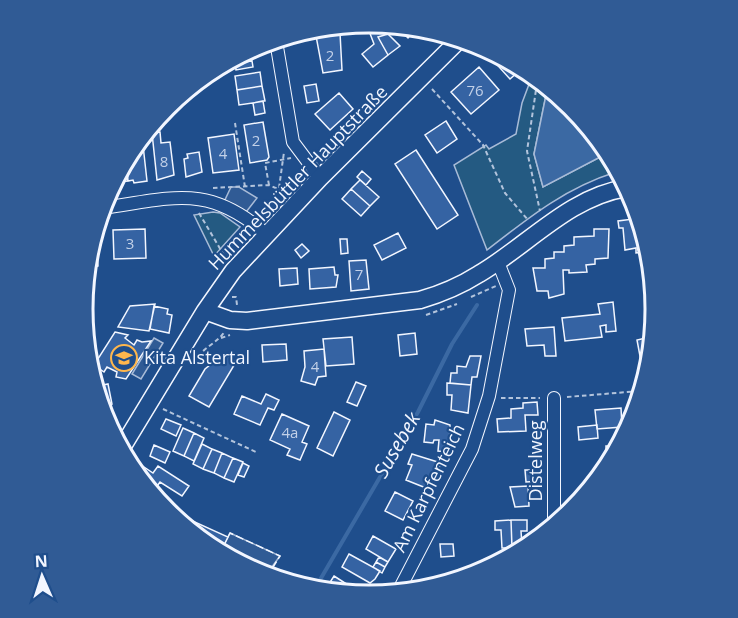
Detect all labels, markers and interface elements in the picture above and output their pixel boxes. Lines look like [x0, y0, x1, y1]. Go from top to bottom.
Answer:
house number: 2 [326, 45, 334, 65]
street label: Hummelsbüttler Hauptstraße [203, 80, 392, 275]
house number: 76 [466, 80, 484, 100]
house number: 2 [252, 130, 260, 150]
house number: 4 [219, 143, 228, 163]
house number: 8 [160, 151, 168, 171]
house number: 3 [126, 233, 134, 253]
house number: 7 [355, 264, 363, 284]
school or university icon: Kita Alstertal [109, 343, 139, 373]
place label: Kita Alstertal [144, 345, 250, 369]
house number: 4 [311, 356, 320, 376]
water label: Susebek [367, 406, 427, 482]
street label: Am Karpfenteich [387, 419, 470, 556]
street label: Distelweg [523, 420, 547, 502]
house number: 4a [282, 422, 298, 442]
north arrow [12, 546, 72, 606]
text: N [34, 550, 48, 572]

